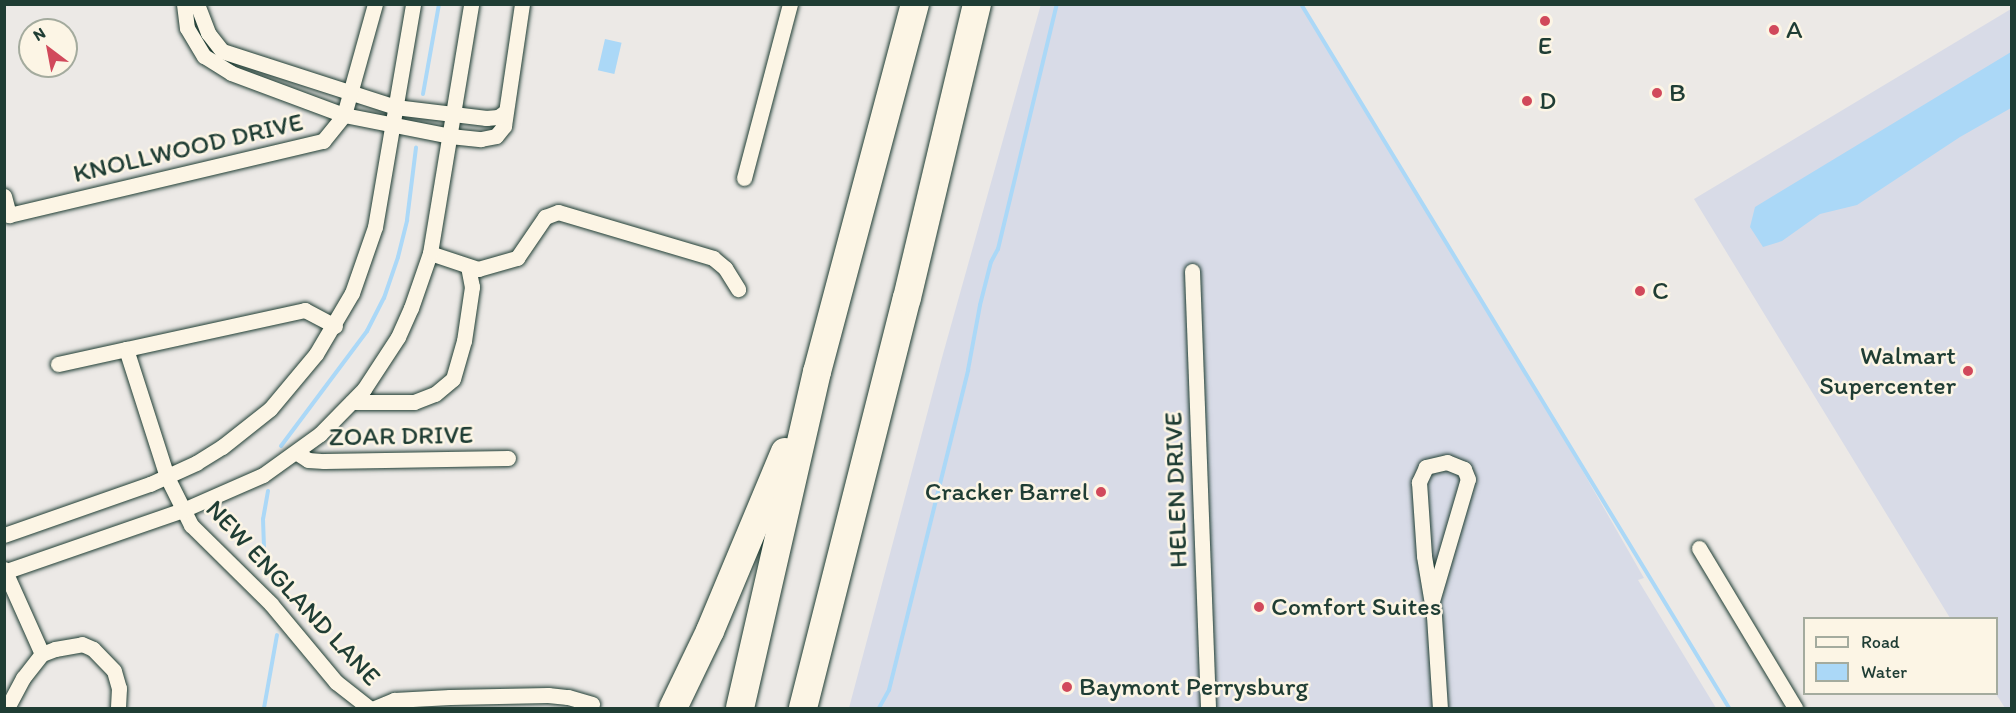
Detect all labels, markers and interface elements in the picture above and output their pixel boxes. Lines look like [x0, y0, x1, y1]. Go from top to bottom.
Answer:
marker: E [1538, 14, 1552, 28]
place label: A [1786, 14, 1803, 46]
north arrow [18, 18, 78, 78]
text: N [30, 23, 49, 45]
marker: A [1767, 23, 1781, 37]
place label: E [1538, 30, 1552, 62]
place label: B [1669, 77, 1686, 109]
place label: D [1539, 85, 1556, 117]
marker: B [1650, 86, 1664, 100]
marker: D [1520, 94, 1534, 108]
street label: KNOLLWOOD DRIVE [70, 106, 306, 190]
place label: C [1652, 275, 1669, 307]
marker: C [1633, 284, 1647, 298]
place label: Walmart Supercenter [1819, 340, 1956, 402]
marker: Walmart Supercenter [1961, 364, 1975, 378]
street label: HELEN DRIVE [1158, 411, 1194, 569]
street label: ZOAR DRIVE [328, 419, 474, 453]
place label: Cracker Barrel [925, 476, 1089, 508]
marker: Cracker Barrel [1094, 485, 1108, 499]
street label: NEW ENGLAND LANE [199, 494, 387, 692]
place label: Comfort Suites [1271, 591, 1441, 623]
marker: Comfort Suites [1252, 600, 1266, 614]
legend [1803, 617, 1998, 695]
text: Road [1861, 631, 1900, 653]
text: Water [1861, 661, 1907, 683]
place label: Baymont Perrysburg [1079, 671, 1308, 703]
marker: Baymont Perrysburg [1060, 680, 1074, 694]

